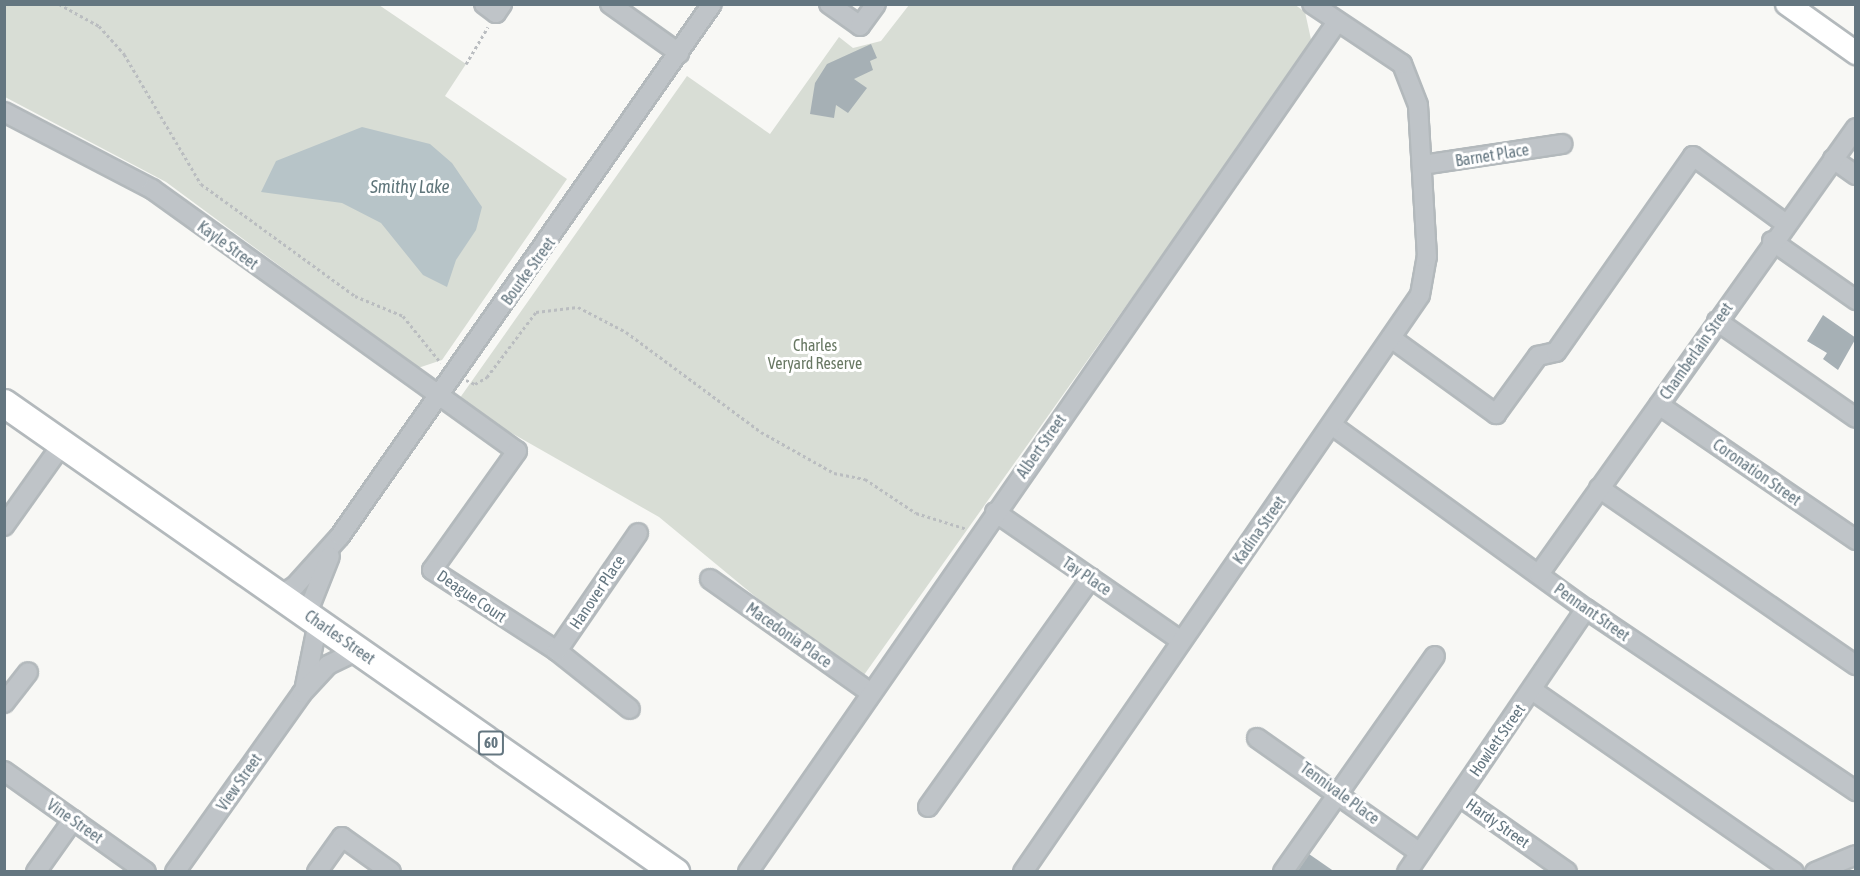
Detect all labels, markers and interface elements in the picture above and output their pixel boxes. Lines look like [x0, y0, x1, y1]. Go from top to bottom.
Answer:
street label: Barnet Place [1454, 140, 1530, 170]
water label: Smithy Lake [370, 176, 450, 198]
street label: Kayle Street [194, 217, 262, 273]
street label: Bourke Street [497, 233, 559, 309]
street label: Chamberlain Street [1655, 299, 1737, 403]
park label: Charles Veryard Reserve [768, 335, 862, 373]
street label: Albert Street [1012, 410, 1070, 482]
street label: Coronation Street [1709, 435, 1805, 509]
street label: Kadina Street [1229, 492, 1289, 568]
street label: Hanover Place [565, 551, 629, 633]
street label: Tay Place [1059, 553, 1115, 599]
street label: Deague Court [434, 566, 510, 626]
street label: Pennant Street [1551, 579, 1633, 645]
street label: Macedonia Place [742, 598, 836, 672]
street label: Charles Street [301, 606, 379, 668]
street label: Howlett Street [1465, 700, 1529, 780]
road number: 60 [478, 731, 504, 755]
street label: View Street [212, 750, 266, 814]
street label: Tennivale Place [1297, 758, 1383, 828]
street label: Hardy Street [1463, 794, 1533, 852]
street label: Vine Street [43, 795, 107, 847]

